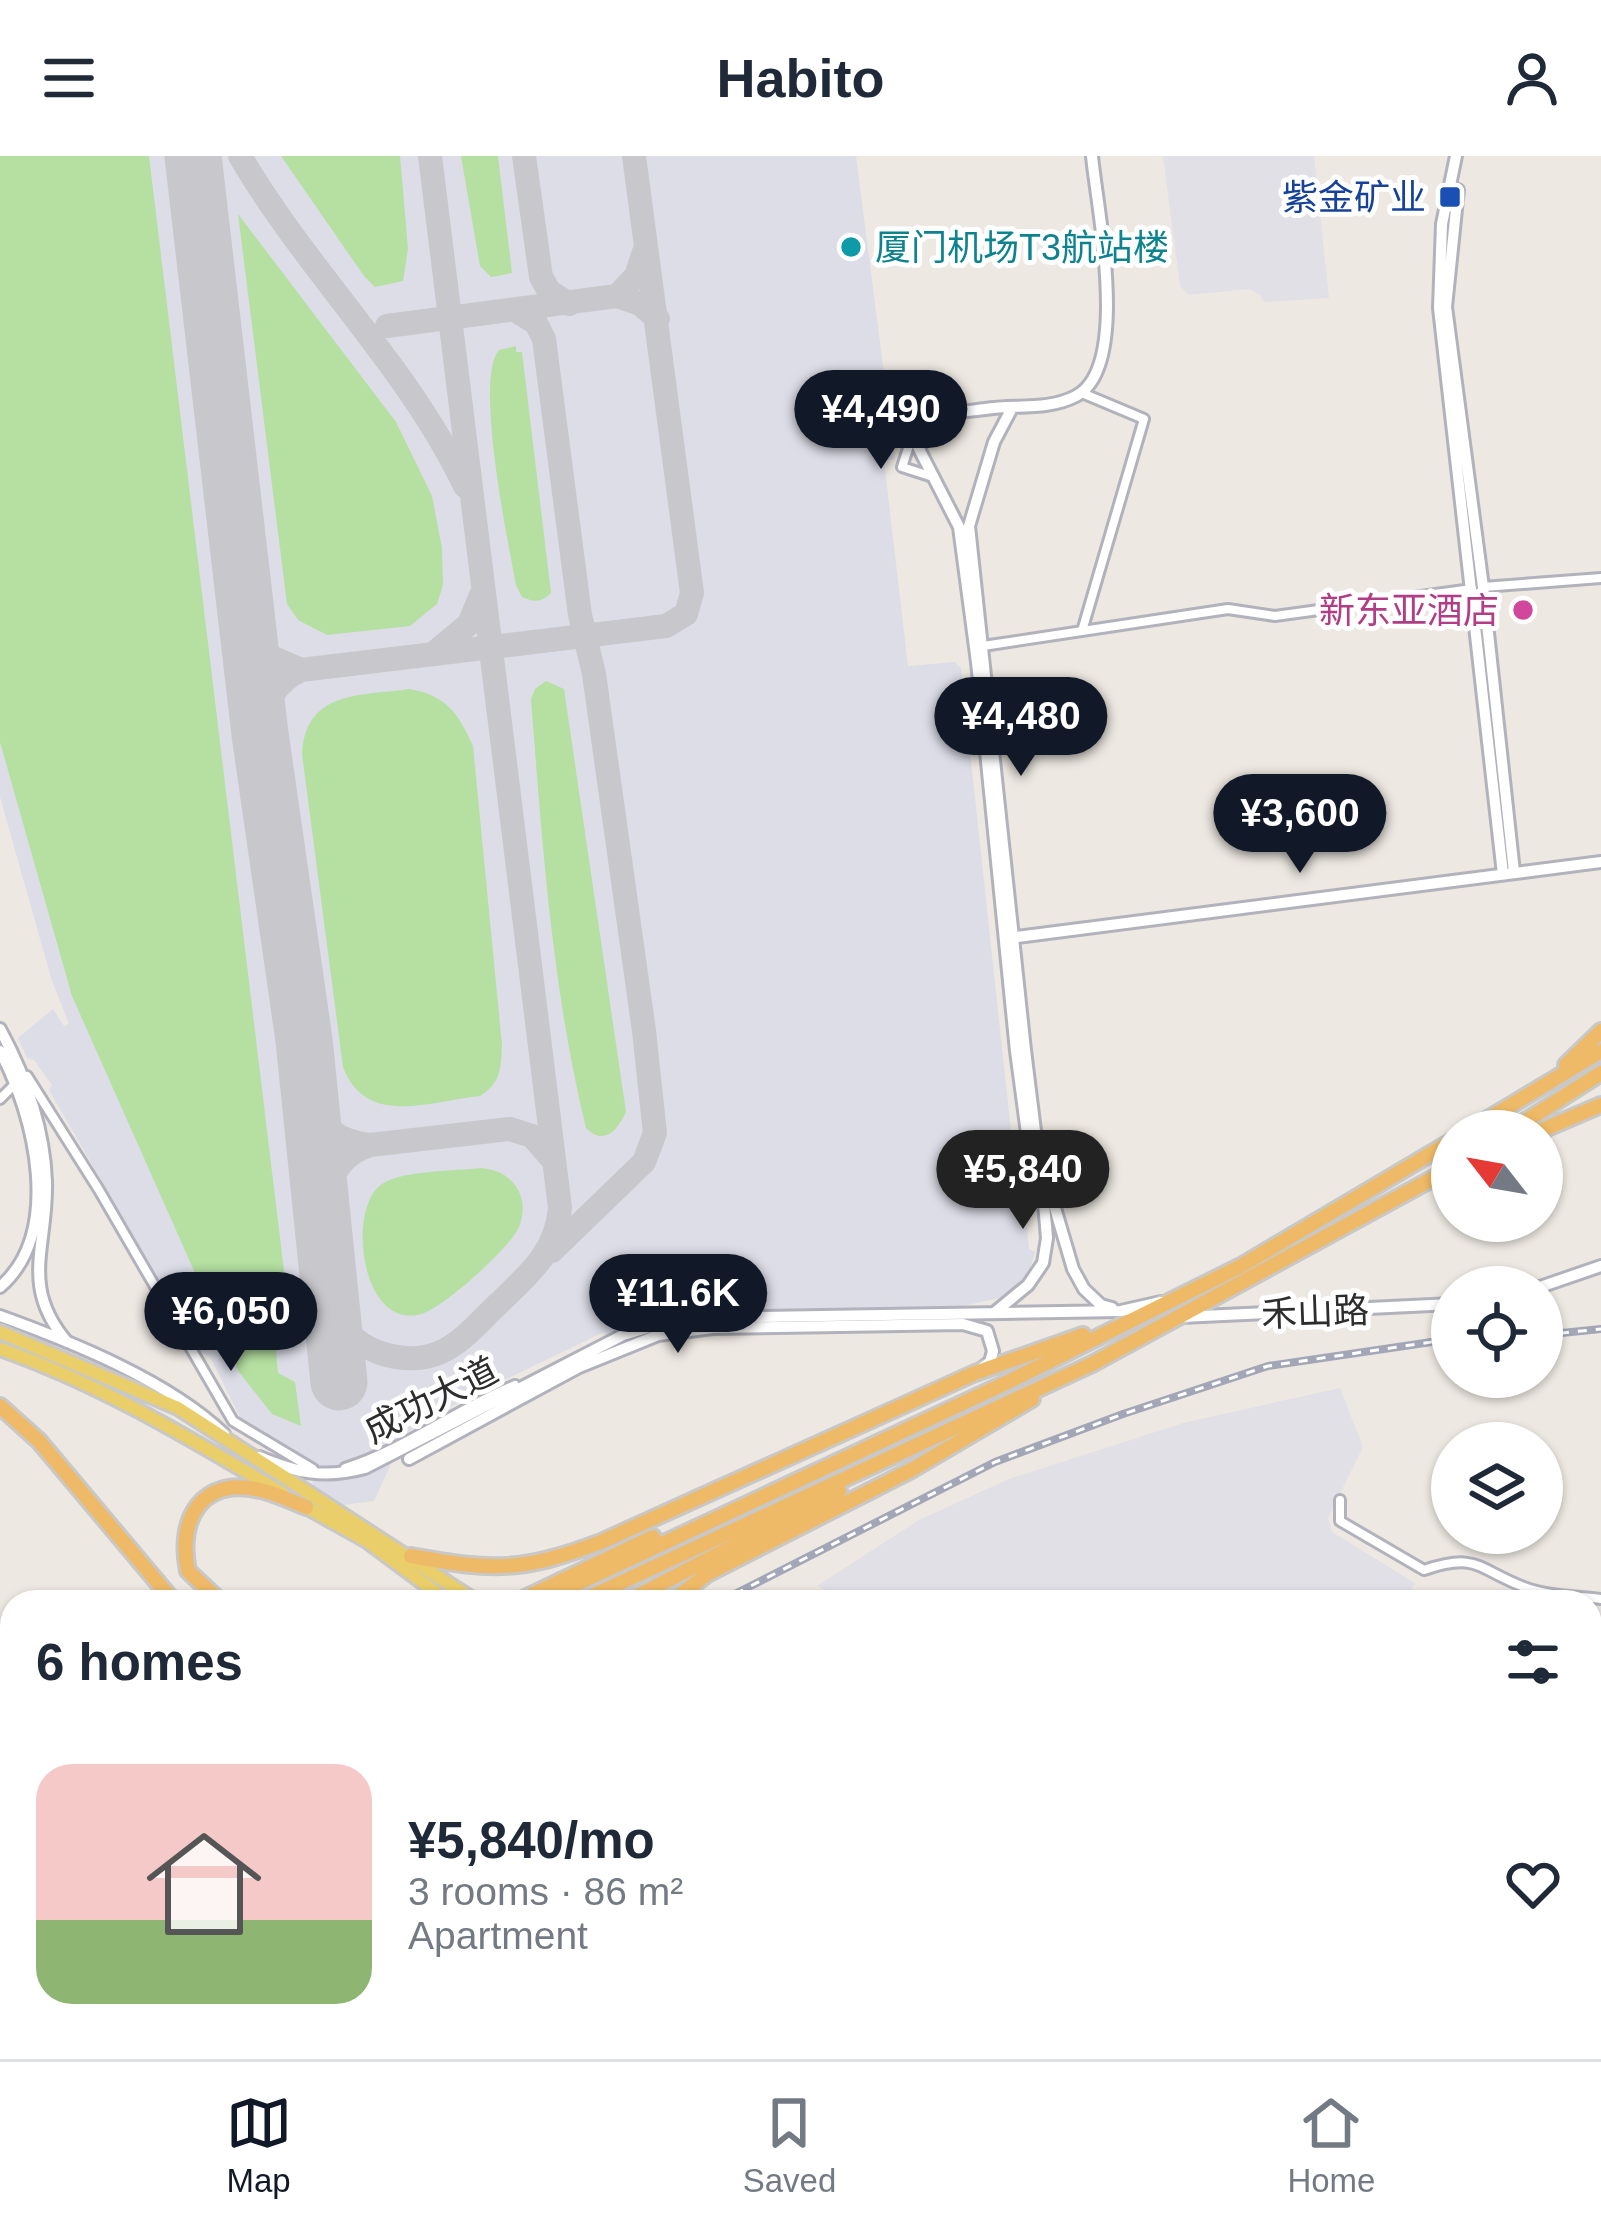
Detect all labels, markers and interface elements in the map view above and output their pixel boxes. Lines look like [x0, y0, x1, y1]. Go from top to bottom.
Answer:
icon: menu [36, 45, 102, 111]
icon: person [1499, 45, 1565, 111]
text: Habito [717, 48, 885, 108]
place label: 紫金矿业 [1282, 177, 1426, 218]
marker: 紫金矿业 [1437, 184, 1463, 210]
place label: 厦门机场T3航站楼 [875, 227, 1169, 268]
marker: 厦门机场T3航站楼 [838, 234, 864, 260]
pin: ¥4,490 [783, 370, 979, 472]
text: ¥4,490 [821, 387, 941, 430]
place label: 新东亚酒店 [1319, 590, 1499, 631]
marker: 新东亚酒店 [1510, 597, 1536, 623]
pin: ¥4,480 [923, 677, 1119, 779]
text: ¥4,480 [961, 694, 1081, 737]
pin: ¥3,600 [1202, 774, 1398, 876]
text: ¥3,600 [1240, 791, 1360, 834]
north arrow [1431, 1110, 1563, 1242]
map controls [1431, 1110, 1563, 1554]
pin: ¥5,840 [925, 1130, 1121, 1232]
text: ¥5,840 [963, 1147, 1083, 1190]
pin: ¥11.6K [580, 1254, 776, 1356]
button: locate [1431, 1266, 1563, 1398]
text: ¥11.6K [616, 1271, 740, 1314]
pin: ¥6,050 [133, 1272, 329, 1374]
text: ¥6,050 [171, 1289, 291, 1332]
street label: 禾山路 [1260, 1290, 1370, 1334]
street label: 成功大道 [358, 1349, 504, 1451]
button: layers [1431, 1422, 1563, 1554]
icon: filters [1500, 1629, 1566, 1695]
text: 6 homes [36, 1634, 243, 1691]
icon: home [132, 1812, 276, 1956]
text: ¥5,840/mo [408, 1812, 655, 1869]
icon: heart [1500, 1851, 1566, 1917]
text: 3 rooms · 86 m² [408, 1870, 683, 1913]
text: Apartment [408, 1914, 588, 1957]
tab: Map [226, 2090, 292, 2200]
tab: Saved [743, 2090, 836, 2200]
tab: Home [1287, 2090, 1375, 2200]

